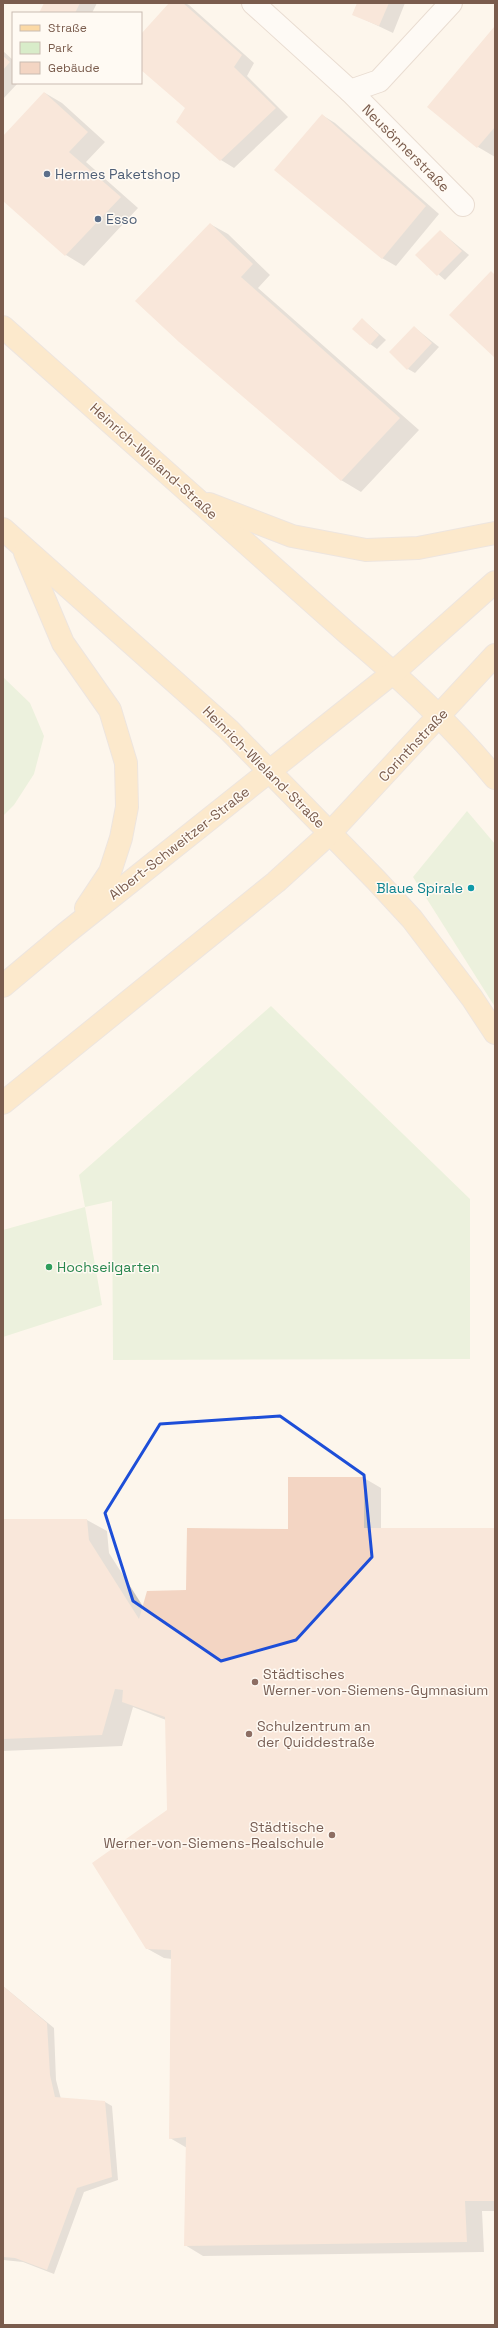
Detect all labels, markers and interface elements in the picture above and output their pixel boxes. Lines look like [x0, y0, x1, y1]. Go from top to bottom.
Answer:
legend [12, 12, 142, 84]
text: Straße [48, 20, 87, 36]
text: Park [48, 40, 73, 56]
text: Gebäude [48, 60, 100, 76]
street label: Neusönnerstraße [358, 100, 454, 196]
place label: Hermes Paketshop [55, 165, 181, 183]
marker: Hermes Paketshop [42, 169, 52, 179]
place label: Esso [106, 210, 137, 228]
marker: Esso [93, 214, 103, 224]
street label: Heinrich-Wieland-Straße [86, 399, 222, 523]
street label: Heinrich-Wieland-Straße [199, 702, 329, 832]
street label: Corinthstraße [375, 705, 451, 785]
street label: Albert-Schweitzer-Straße [105, 782, 253, 904]
place label: Blaue Spirale [376, 879, 463, 897]
marker: Blaue Spirale [466, 883, 476, 893]
place label: Hochseilgarten [57, 1258, 160, 1276]
marker: Hochseilgarten [44, 1262, 54, 1272]
place label: Städtisches Werner-von-Siemens-Gymnasium [263, 1665, 488, 1699]
marker: Städtisches Werner-von-Siemens-Gymnasium [250, 1677, 260, 1687]
place label: Schulzentrum an der Quiddestraße [257, 1717, 375, 1751]
marker: Schulzentrum an der Quiddestraße [244, 1729, 254, 1739]
place label: Städtische Werner-von-Siemens-Realschule [103, 1818, 324, 1852]
marker: Städtische Werner-von-Siemens-Realschule [327, 1830, 337, 1840]

